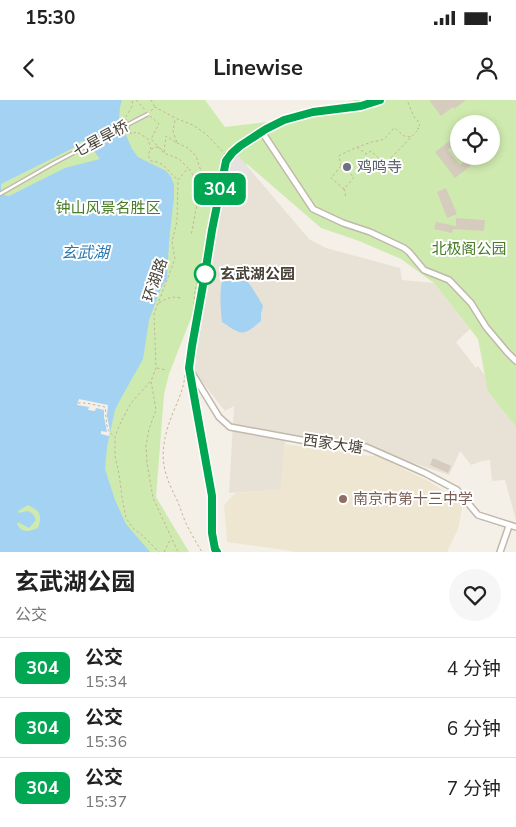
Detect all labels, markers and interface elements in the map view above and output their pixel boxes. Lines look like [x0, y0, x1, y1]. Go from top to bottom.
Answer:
text: 15:30 [25, 5, 75, 31]
text: Linewise [213, 53, 303, 83]
icon: back [15, 54, 43, 82]
icon: person [473, 54, 501, 82]
map controls [450, 115, 500, 165]
button: locate [450, 115, 500, 165]
street label: 七星旱桥 [70, 116, 132, 162]
place label: 鸡鸣寺 [357, 157, 402, 177]
marker: 鸡鸣寺 [341, 161, 353, 173]
line badge: 304 [191, 173, 249, 205]
text: 304 [204, 177, 236, 201]
park label: 钟山风景名胜区 [55, 198, 161, 218]
park label: 北极阁公园 [431, 239, 507, 259]
water label: 玄武湖 [61, 242, 112, 264]
street label: 环湖路 [138, 255, 172, 305]
marker: 玄武湖公园 [194, 263, 216, 285]
place label: 玄武湖公园 [220, 264, 295, 284]
street label: 西家大塘 [302, 430, 364, 458]
place label: 南京市第十三中学 [353, 489, 473, 509]
marker: 南京市第十三中学 [337, 493, 349, 505]
text: 玄武湖公园 [15, 566, 135, 598]
button: heart [449, 569, 501, 621]
text: 公交 [15, 604, 47, 626]
text: 公交 [85, 645, 123, 671]
text: 304 [26, 656, 59, 680]
text: 4 分钟 [447, 656, 501, 682]
text: 15:34 [85, 671, 127, 693]
text: 公交 [85, 705, 123, 731]
text: 304 [26, 716, 59, 740]
text: 6 分钟 [447, 716, 501, 742]
text: 15:36 [85, 731, 127, 753]
text: 公交 [85, 765, 123, 791]
text: 304 [26, 776, 59, 800]
text: 7 分钟 [447, 776, 501, 802]
text: 15:37 [85, 791, 127, 813]

